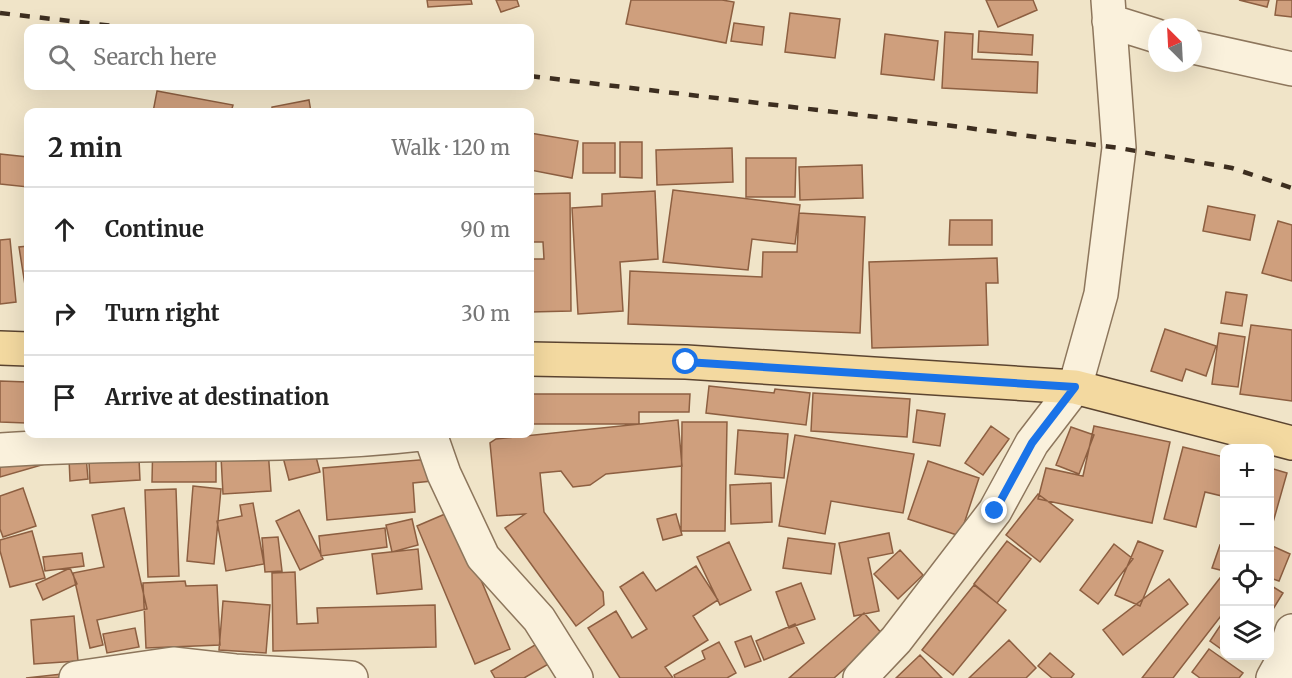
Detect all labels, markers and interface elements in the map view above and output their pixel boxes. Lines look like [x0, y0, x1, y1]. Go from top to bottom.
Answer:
north arrow [1148, 18, 1202, 72]
search box [24, 24, 534, 90]
icon: search [45, 41, 78, 74]
text: Search here [93, 43, 216, 71]
text: 2 min [48, 131, 122, 164]
text: Walk · 120 m [392, 135, 510, 160]
icon: ahead [48, 213, 81, 246]
text: Continue [105, 215, 204, 243]
text: 90 m [460, 217, 510, 242]
icon: right [48, 297, 81, 330]
text: Turn right [105, 299, 219, 327]
text: 30 m [461, 301, 510, 326]
route start [672, 348, 698, 374]
icon: arrive [48, 381, 81, 414]
text: Arrive at destination [105, 383, 329, 411]
map controls [1220, 444, 1274, 660]
button: + [1220, 444, 1274, 498]
route end [981, 497, 1007, 523]
button: − [1220, 498, 1274, 552]
button: locate [1220, 552, 1274, 606]
button: layers [1220, 606, 1274, 660]

